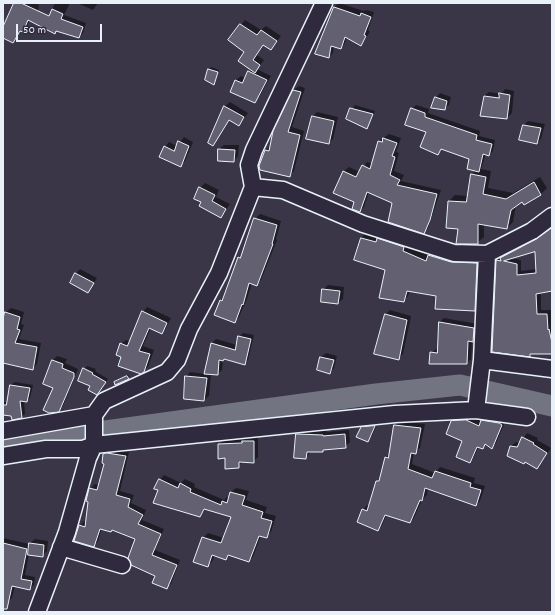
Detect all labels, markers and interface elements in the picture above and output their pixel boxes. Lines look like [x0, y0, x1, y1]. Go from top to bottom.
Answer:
scale bar [18, 16, 104, 42]
text: 50 m [23, 22, 46, 39]

